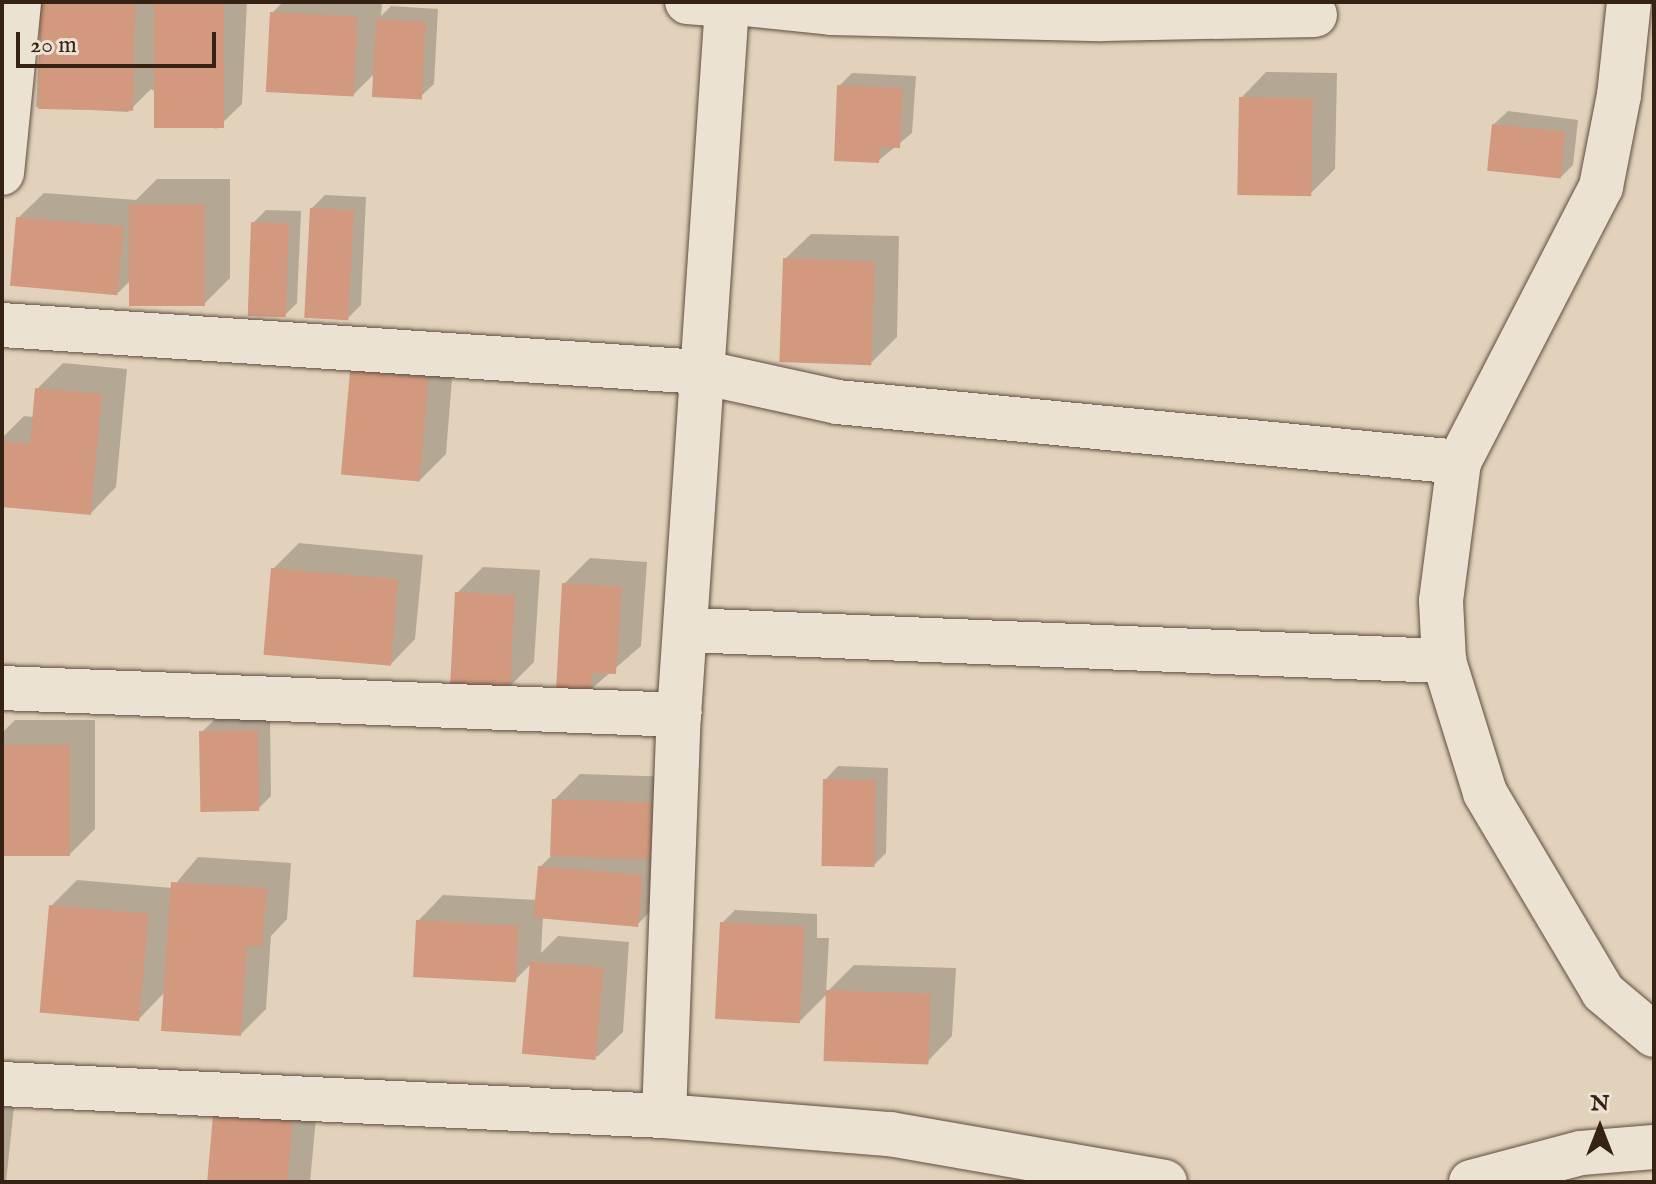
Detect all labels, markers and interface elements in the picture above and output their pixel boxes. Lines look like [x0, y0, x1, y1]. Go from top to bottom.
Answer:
scale bar [20, 16, 220, 66]
text: 20 m [30, 30, 77, 61]
north arrow [1560, 1088, 1640, 1168]
text: N [1590, 1090, 1610, 1118]

